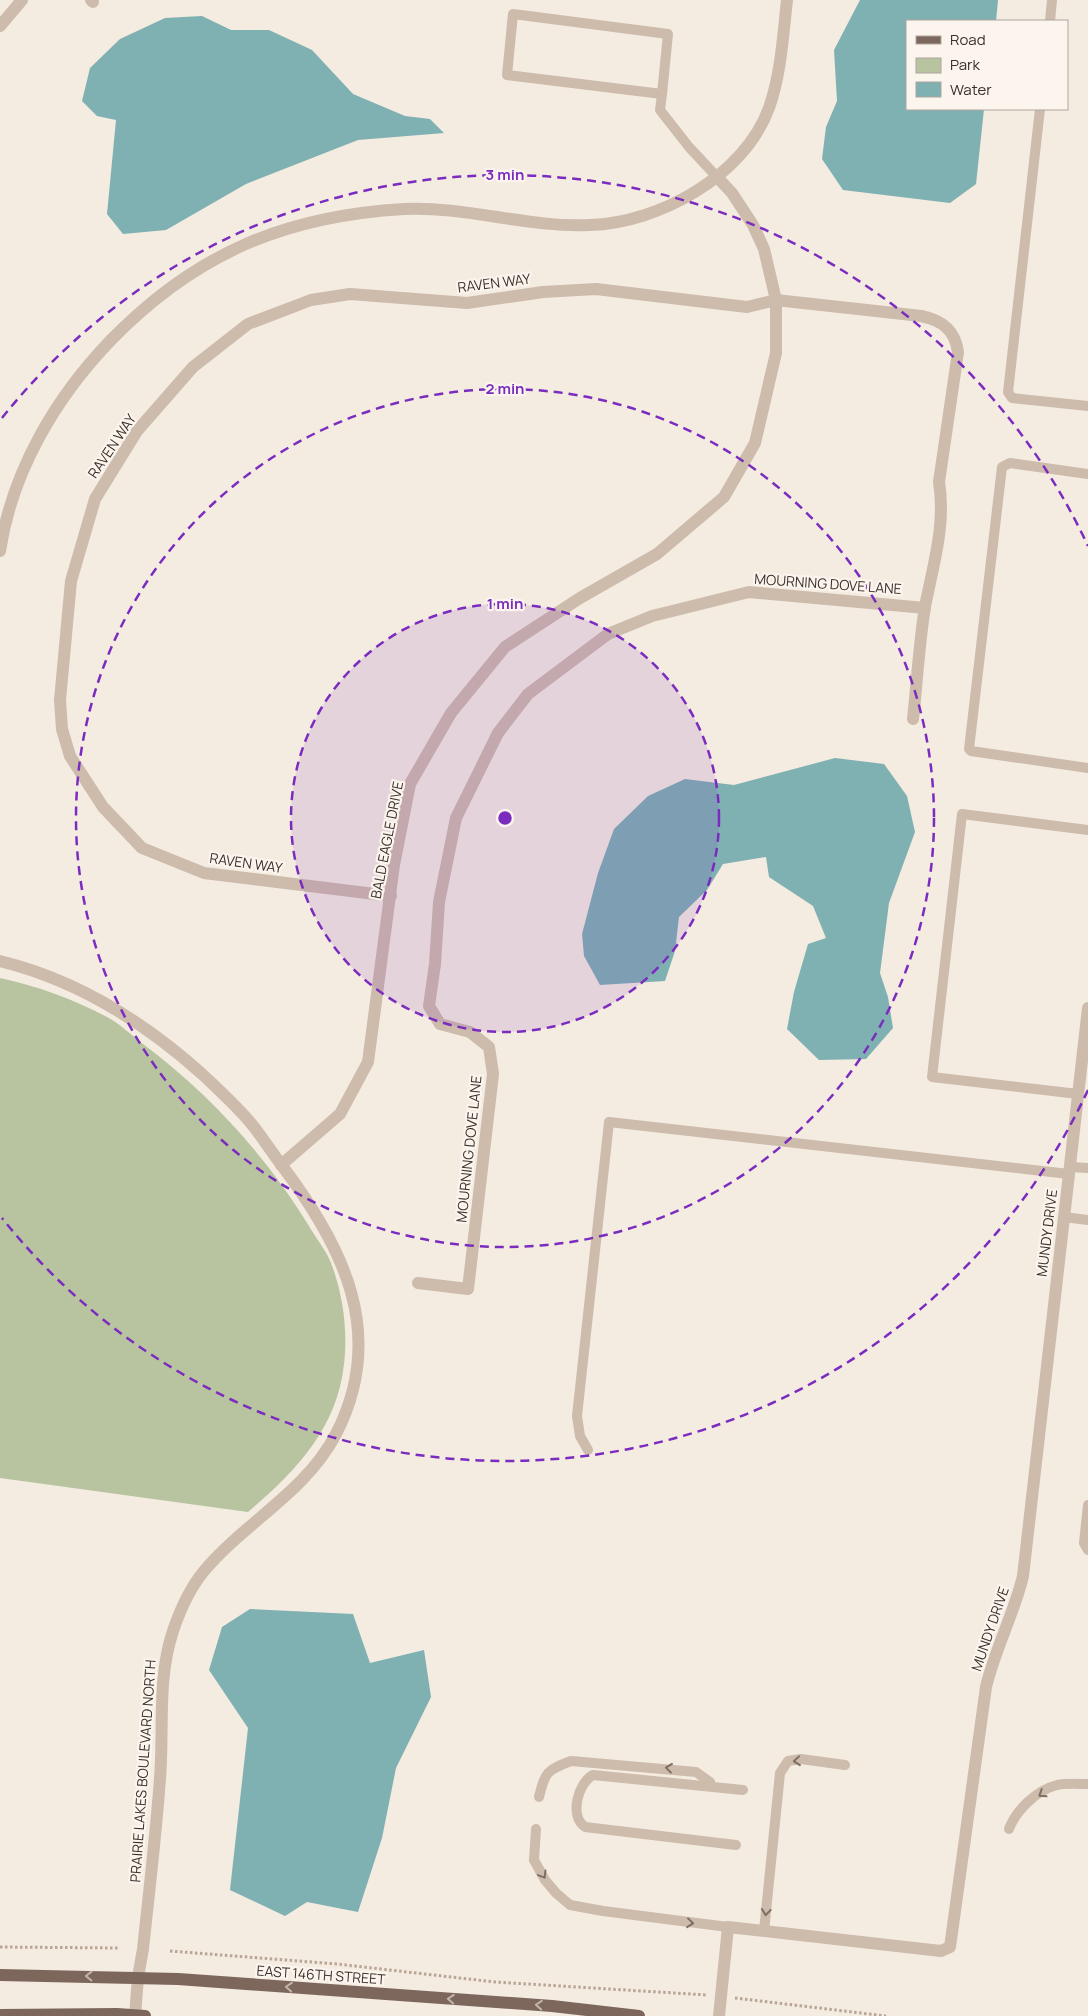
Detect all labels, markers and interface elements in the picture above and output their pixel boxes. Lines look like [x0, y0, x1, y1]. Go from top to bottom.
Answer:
legend [906, 20, 1068, 110]
text: Road [950, 29, 986, 50]
text: Park [950, 54, 980, 75]
text: Water [950, 79, 992, 100]
text: 3 min [486, 164, 524, 185]
street label: RAVEN WAY [456, 269, 532, 296]
text: 2 min [485, 378, 525, 399]
street label: RAVEN WAY [83, 410, 140, 481]
street label: MOURNING DOVE LANE [754, 569, 902, 598]
text: 1 min [487, 593, 523, 614]
street label: BALD EAGLE DRIVE [366, 780, 407, 900]
centre of rings [496, 809, 514, 827]
street label: RAVEN WAY [208, 848, 284, 877]
street label: MOURNING DOVE LANE [451, 1075, 486, 1223]
street label: MUNDY DRIVE [1032, 1188, 1061, 1278]
street label: MUNDY DRIVE [966, 1584, 1013, 1674]
street label: PRAIRIE LAKES BOULEVARD NORTH [125, 1659, 160, 1883]
one-way arrow [792, 1755, 800, 1766]
one-way arrow [665, 1763, 673, 1774]
one-way arrow [1038, 1787, 1047, 1797]
one-way arrow [536, 1870, 546, 1879]
one-way arrow [761, 1908, 772, 1916]
one-way arrow [687, 1917, 695, 1928]
street label: EAST 146TH STREET [256, 1961, 387, 1989]
one-way arrow [85, 1971, 92, 1981]
one-way arrow [285, 1982, 293, 1993]
one-way arrow [447, 1994, 455, 2005]
one-way arrow [534, 2000, 542, 2011]

